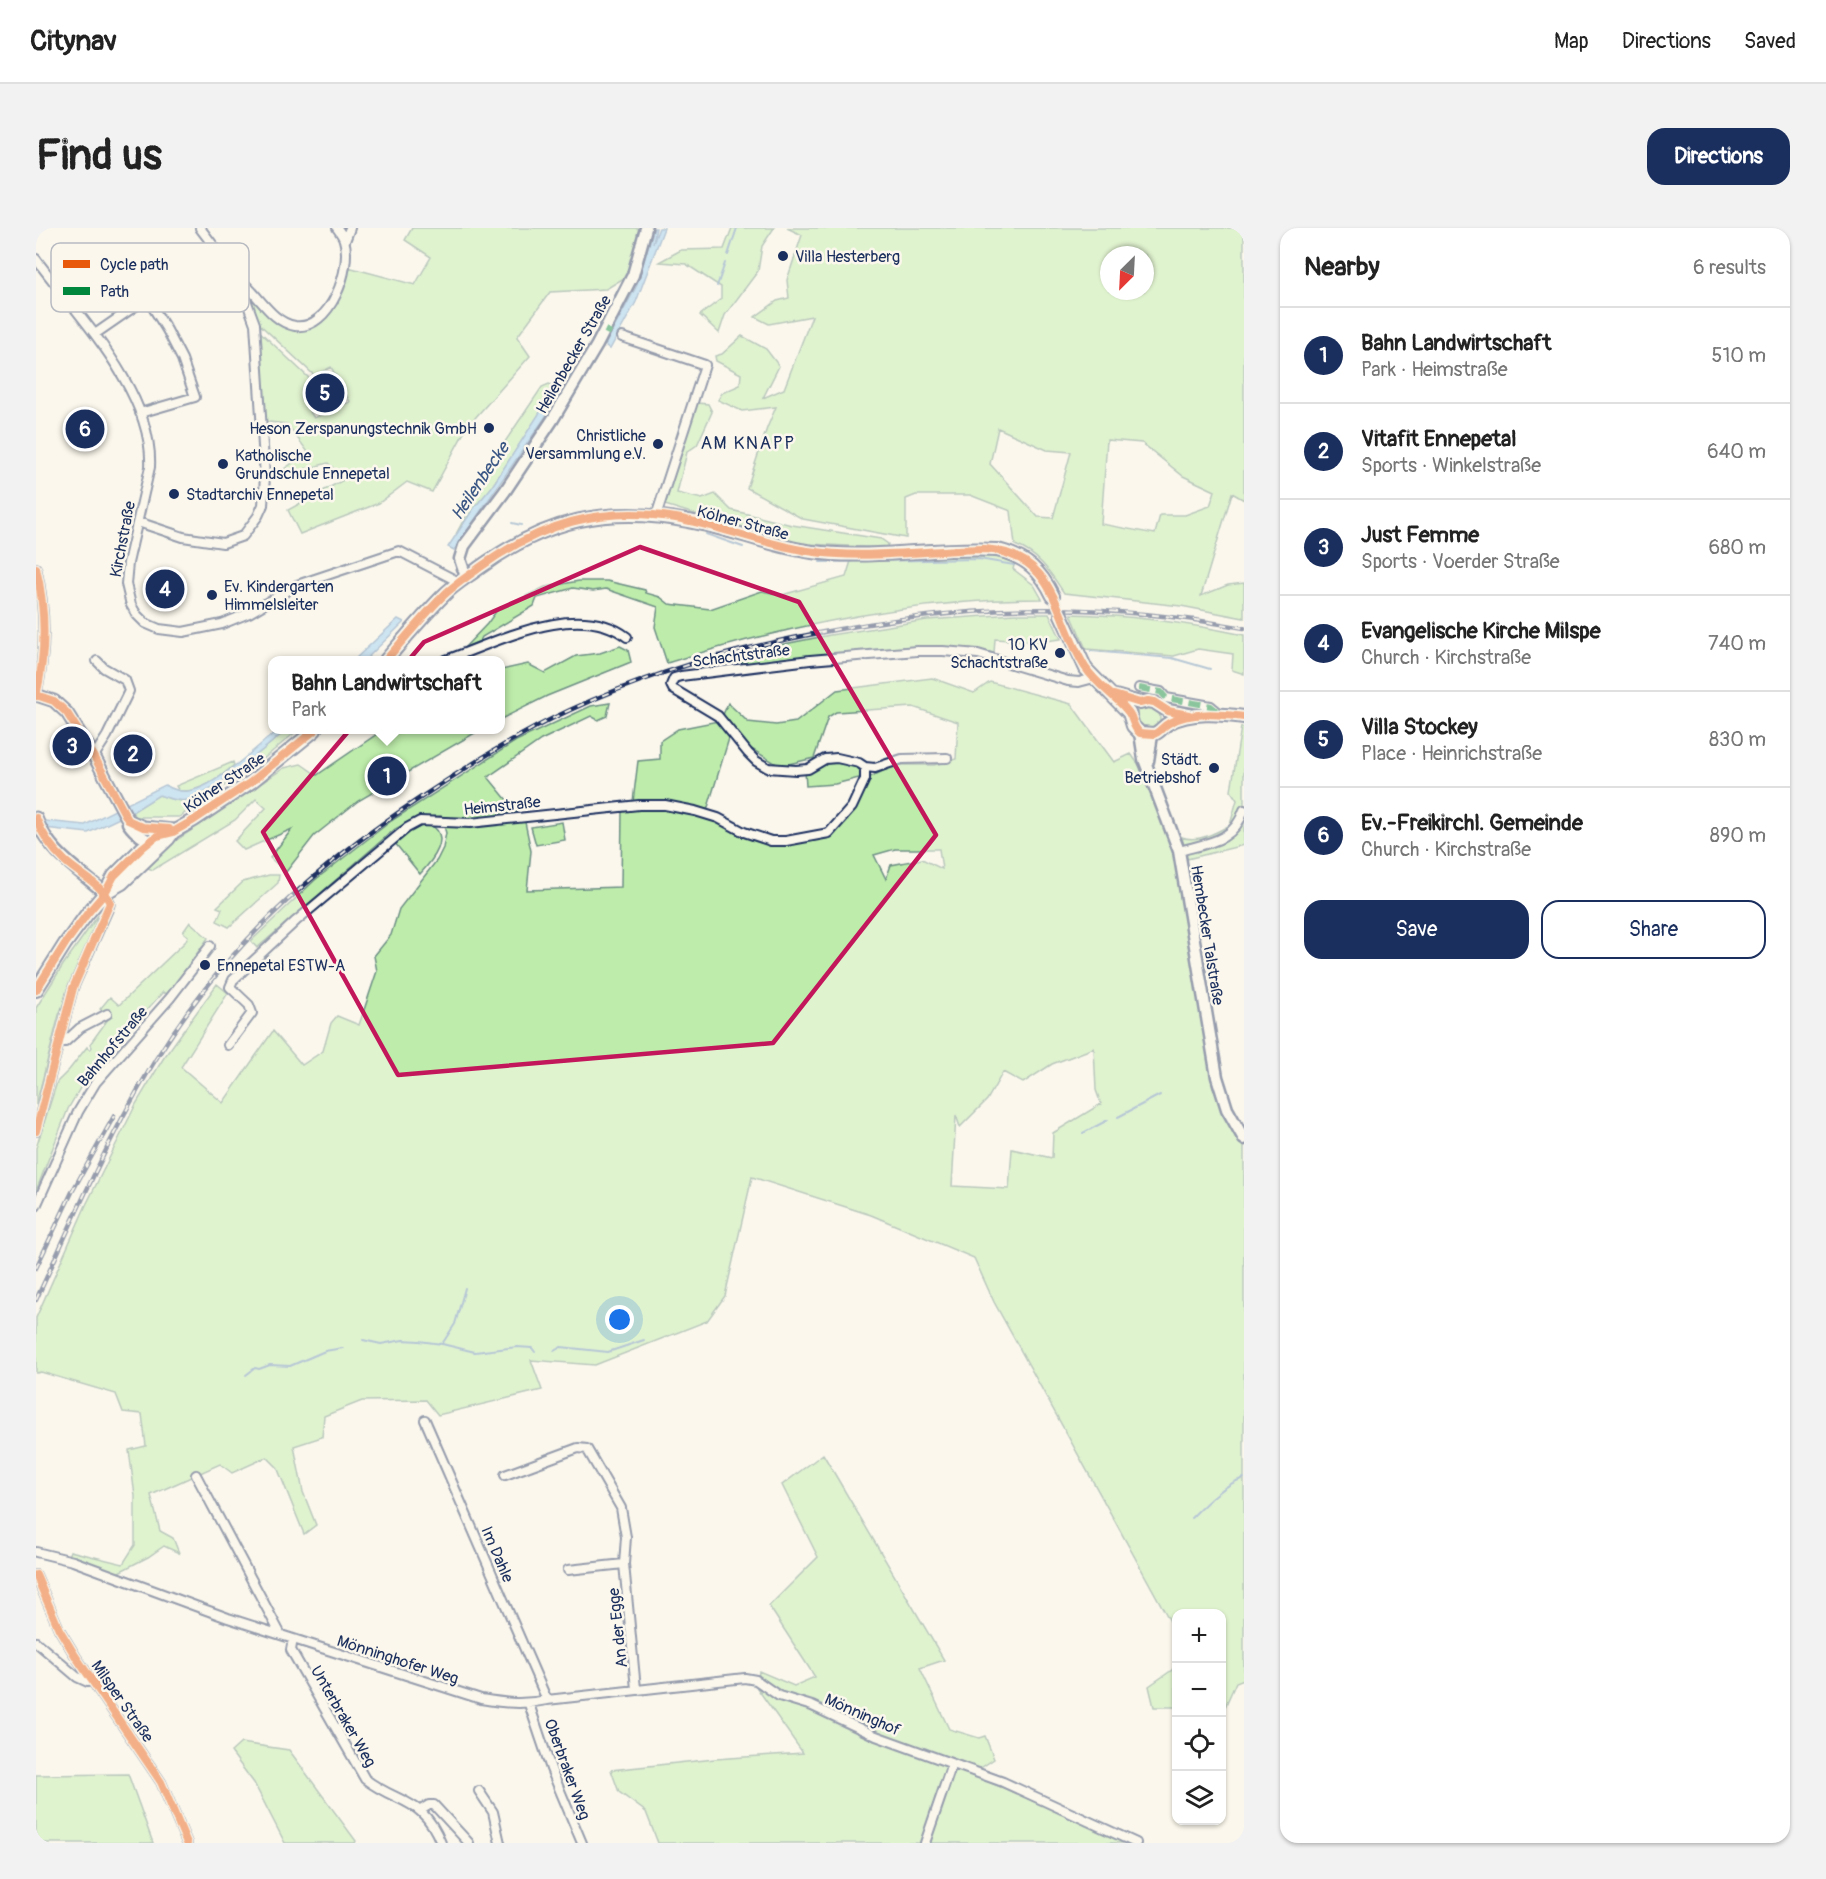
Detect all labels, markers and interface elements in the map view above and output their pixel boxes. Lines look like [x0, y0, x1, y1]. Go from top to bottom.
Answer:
text: Citynav [30, 24, 117, 59]
text: Map [1554, 28, 1589, 55]
text: Directions [1622, 28, 1711, 55]
text: Saved [1744, 28, 1796, 55]
button: Directions [1647, 128, 1790, 185]
text: Find us [36, 130, 162, 182]
legend [51, 243, 249, 312]
north arrow [1100, 246, 1154, 300]
place label: Villa Hesterberg [795, 247, 900, 267]
marker: Villa Hesterberg [776, 249, 790, 263]
text: Nearby [1304, 251, 1380, 283]
text: Cycle path [100, 255, 168, 275]
text: 6 results [1693, 255, 1766, 280]
text: Path [100, 282, 129, 302]
street label: Heilenbecker Straße [532, 291, 616, 417]
text: Bahn Landwirtschaft [1361, 329, 1551, 357]
text: 1 [1320, 343, 1327, 368]
text: 510 m [1712, 343, 1766, 368]
text: Park · Heimstraße [1361, 357, 1508, 382]
pin: 5 [306, 370, 344, 416]
pin: 6 [65, 406, 104, 452]
place label: Heson Zerspanungstechnik GmbH [249, 419, 477, 439]
marker: Heson Zerspanungstechnik GmbH [482, 421, 496, 435]
text: Vitafit Ennepetal [1361, 425, 1516, 453]
place label: Christliche Versammlung e.V. [525, 426, 646, 464]
district label: AM KNAPP [700, 432, 796, 455]
water label: Heilenbecke [446, 436, 516, 525]
marker: Christliche Versammlung e.V. [651, 437, 665, 451]
text: 2 [1318, 439, 1329, 464]
text: 640 m [1707, 439, 1766, 464]
place label: Katholische Grundschule Ennepetal [235, 446, 390, 484]
text: Sports · Winkelstraße [1361, 453, 1541, 478]
marker: Katholische Grundschule Ennepetal [216, 457, 230, 471]
place label: Stadtarchiv Ennepetal [186, 485, 334, 505]
marker: Stadtarchiv Ennepetal [167, 487, 181, 501]
street label: Kirchstraße [106, 499, 140, 579]
street label: Kölner Straße [695, 501, 791, 545]
text: Just Femme [1361, 521, 1479, 549]
text: 3 [1318, 535, 1329, 560]
text: 680 m [1709, 535, 1766, 560]
text: Sports · Voerder Straße [1361, 549, 1560, 574]
pin: 4 [146, 566, 184, 612]
place label: Ev. Kindergarten Himmelsleiter [224, 577, 334, 615]
marker: Ev. Kindergarten Himmelsleiter [205, 588, 219, 602]
text: Evangelische Kirche Milspe [1361, 617, 1601, 645]
text: 4 [1318, 631, 1329, 656]
text: 740 m [1708, 631, 1766, 656]
place label: 10 KV Schachtstraße [950, 635, 1048, 673]
street label: Schachtstraße [691, 640, 791, 672]
text: Church · Kirchstraße [1361, 645, 1531, 670]
marker: 10 KV Schachtstraße [1053, 646, 1067, 660]
popup [268, 656, 505, 734]
text: Bahn Landwirtschaft [291, 669, 482, 697]
text: Park [291, 697, 326, 722]
text: Villa Stockey [1361, 713, 1478, 741]
pin: 3 [52, 724, 92, 768]
text: 5 [1318, 727, 1329, 752]
text: 830 m [1709, 727, 1766, 752]
pin: 2 [114, 732, 152, 776]
text: Place · Heinrichstraße [1361, 741, 1542, 766]
street label: Kölner Straße [180, 748, 269, 817]
place label: Städt. Betriebshof [1125, 750, 1202, 788]
pin: 1 [368, 754, 406, 798]
marker: Städt. Betriebshof [1207, 761, 1221, 775]
street label: Heimstraße [463, 792, 542, 820]
text: Ev.-Freikirchl. Gemeinde [1361, 809, 1583, 837]
text: 6 [1318, 823, 1329, 848]
text: 890 m [1710, 823, 1766, 848]
text: Church · Kirchstraße [1361, 837, 1531, 862]
street label: Hembecker Talstraße [1186, 864, 1228, 1007]
button: Save [1304, 900, 1529, 959]
button: Share [1541, 900, 1766, 959]
place label: Ennepetal ESTW-A [217, 956, 345, 976]
marker: Ennepetal ESTW-A [198, 958, 212, 972]
street label: Bahnhofstraße [73, 1002, 152, 1091]
your location [605, 1305, 634, 1334]
street label: Im Dahle [476, 1523, 518, 1585]
street label: An der Egge [604, 1587, 632, 1669]
map controls [1172, 1609, 1226, 1825]
button: + [1172, 1609, 1226, 1663]
street label: Mönninghofer Weg [334, 1631, 461, 1689]
street label: Milsper Straße [87, 1657, 158, 1747]
street label: Unterbraker Weg [306, 1662, 380, 1771]
button: − [1172, 1663, 1226, 1717]
street label: Mönninghof [822, 1689, 904, 1741]
street label: Oberbraker Weg [540, 1716, 595, 1823]
button: locate [1172, 1717, 1226, 1771]
button: layers [1172, 1771, 1226, 1825]

